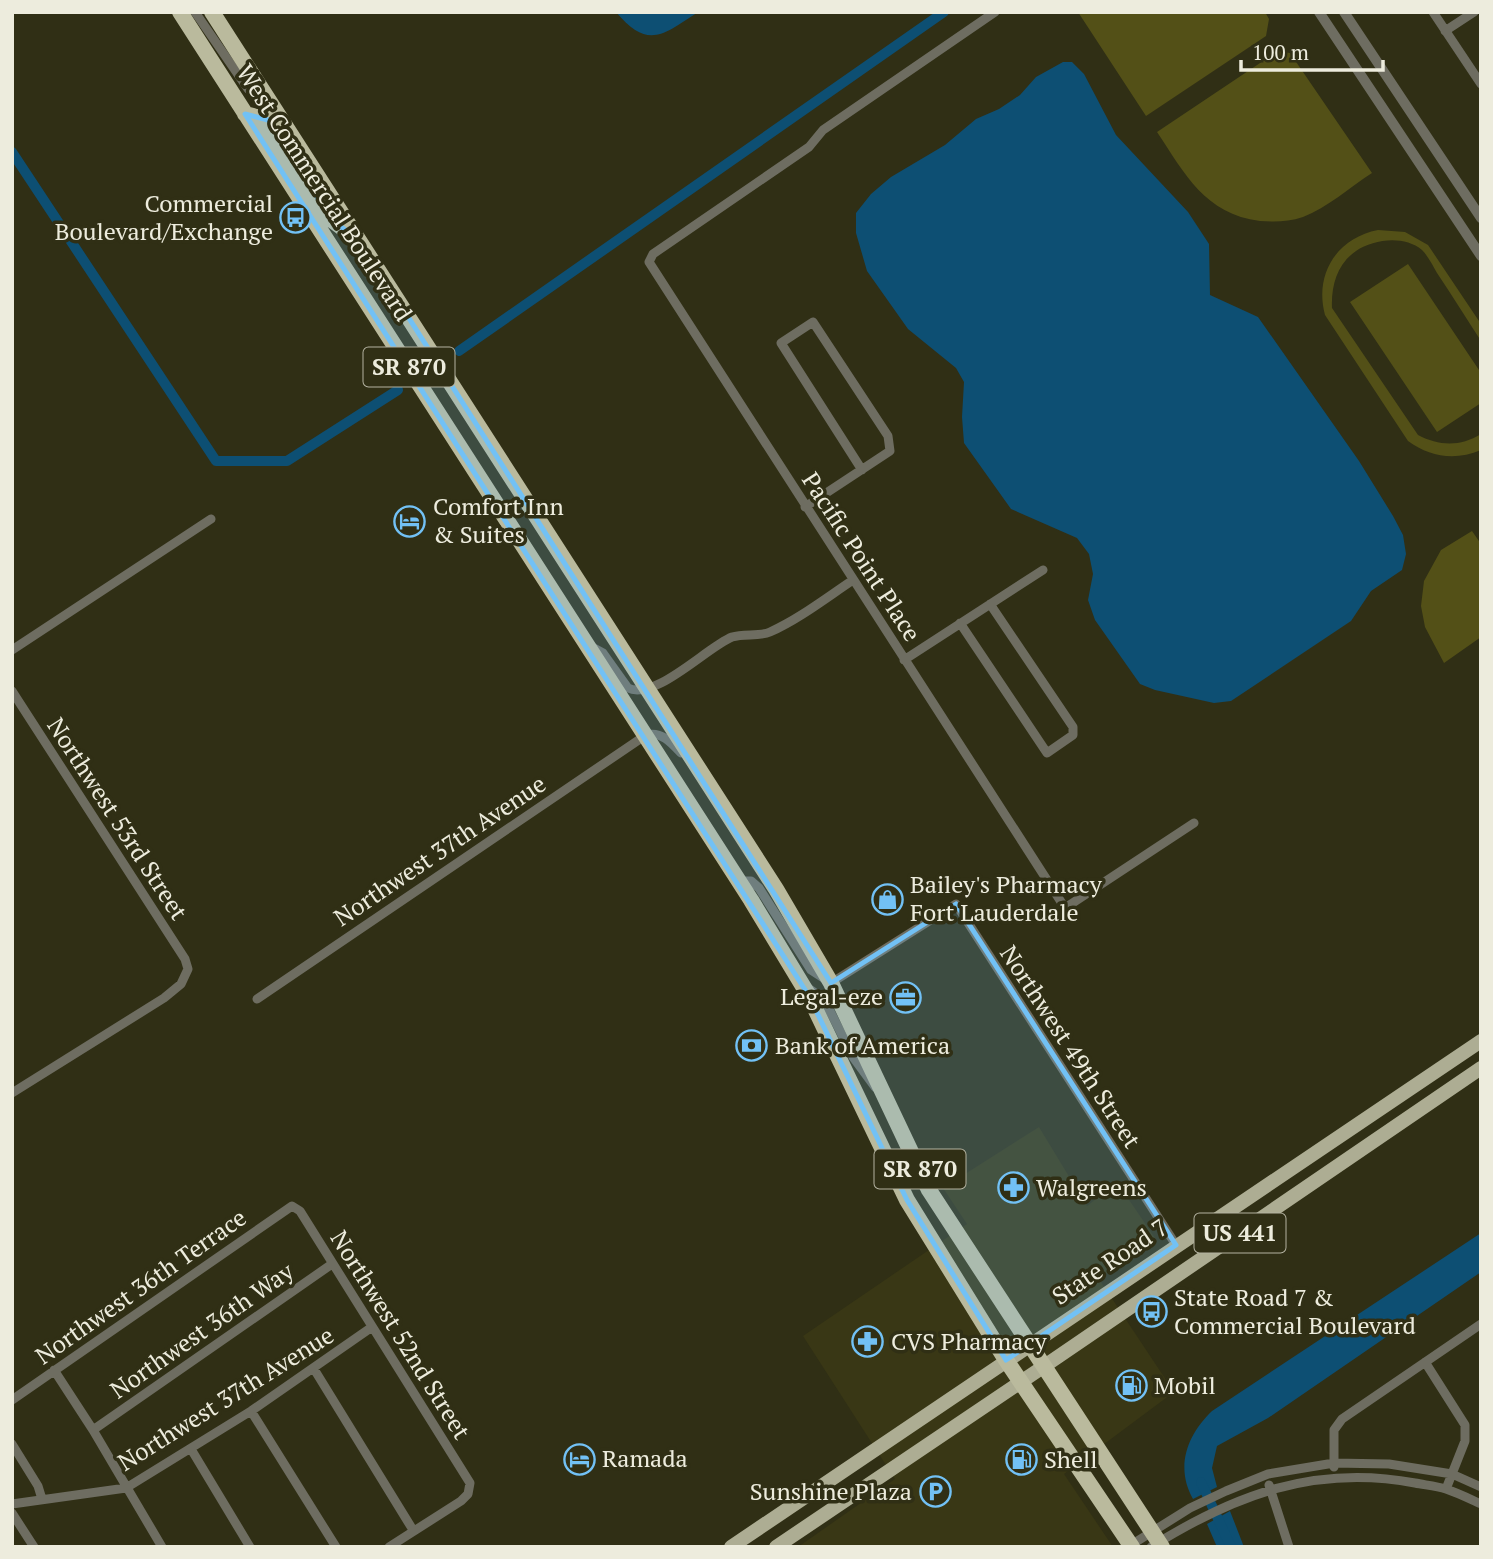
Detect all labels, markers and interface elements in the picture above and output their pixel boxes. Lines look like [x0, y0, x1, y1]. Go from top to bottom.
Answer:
scale bar [1241, 28, 1383, 72]
text: 100 m [1252, 38, 1309, 66]
street label: West Commercial Boulevard [230, 58, 420, 327]
place label: Commercial Boulevard/Exchange [55, 187, 273, 247]
bus stop icon: Commercial Boulevard/Exchange [279, 201, 313, 235]
road number: SR 870 [364, 348, 454, 386]
street label: Pacific Point Place [795, 466, 929, 647]
place label: Comfort Inn & Suites [433, 490, 564, 550]
hotel icon: Comfort Inn & Suites [393, 504, 427, 538]
street label: Northwest 53rd Street [40, 711, 195, 926]
street label: Northwest 37th Avenue [327, 767, 552, 933]
place label: Bailey's Pharmacy Fort Lauderdale [910, 868, 1103, 928]
shop icon: Bailey's Pharmacy Fort Lauderdale [870, 882, 904, 916]
street label: Northwest 49th Street [993, 939, 1149, 1154]
place label: Legal-eze [780, 980, 883, 1012]
office icon: Legal-eze [889, 980, 923, 1014]
bank icon: Bank of America [735, 1029, 769, 1063]
place label: Bank of America [775, 1029, 950, 1061]
road number: SR 870 [874, 1150, 965, 1188]
pharmacy icon: Walgreens [996, 1171, 1030, 1205]
place label: Walgreens [1036, 1171, 1147, 1203]
street label: Northwest 36th Terrace [29, 1201, 252, 1371]
street label: State Road 7 [1045, 1211, 1173, 1312]
road number: US 441 [1194, 1214, 1286, 1252]
street label: Northwest 52nd Street [324, 1224, 478, 1445]
street label: Northwest 36th Way [103, 1254, 300, 1406]
place label: State Road 7 & Commercial Boulevard [1174, 1281, 1416, 1341]
bus stop icon: State Road 7 & Commercial Boulevard [1134, 1295, 1168, 1329]
street label: Northwest 37th Avenue [111, 1319, 340, 1478]
pharmacy icon: CVS Pharmacy [851, 1325, 885, 1359]
place label: CVS Pharmacy [891, 1325, 1048, 1357]
fuel station icon: Mobil [1114, 1369, 1148, 1403]
place label: Mobil [1154, 1369, 1216, 1401]
hotel icon: Ramada [562, 1442, 596, 1476]
place label: Ramada [602, 1442, 688, 1474]
fuel station icon: Shell [1004, 1443, 1038, 1477]
place label: Shell [1044, 1443, 1097, 1475]
place label: Sunshine Plaza [750, 1475, 912, 1507]
parking icon: Sunshine Plaza [918, 1475, 952, 1509]

